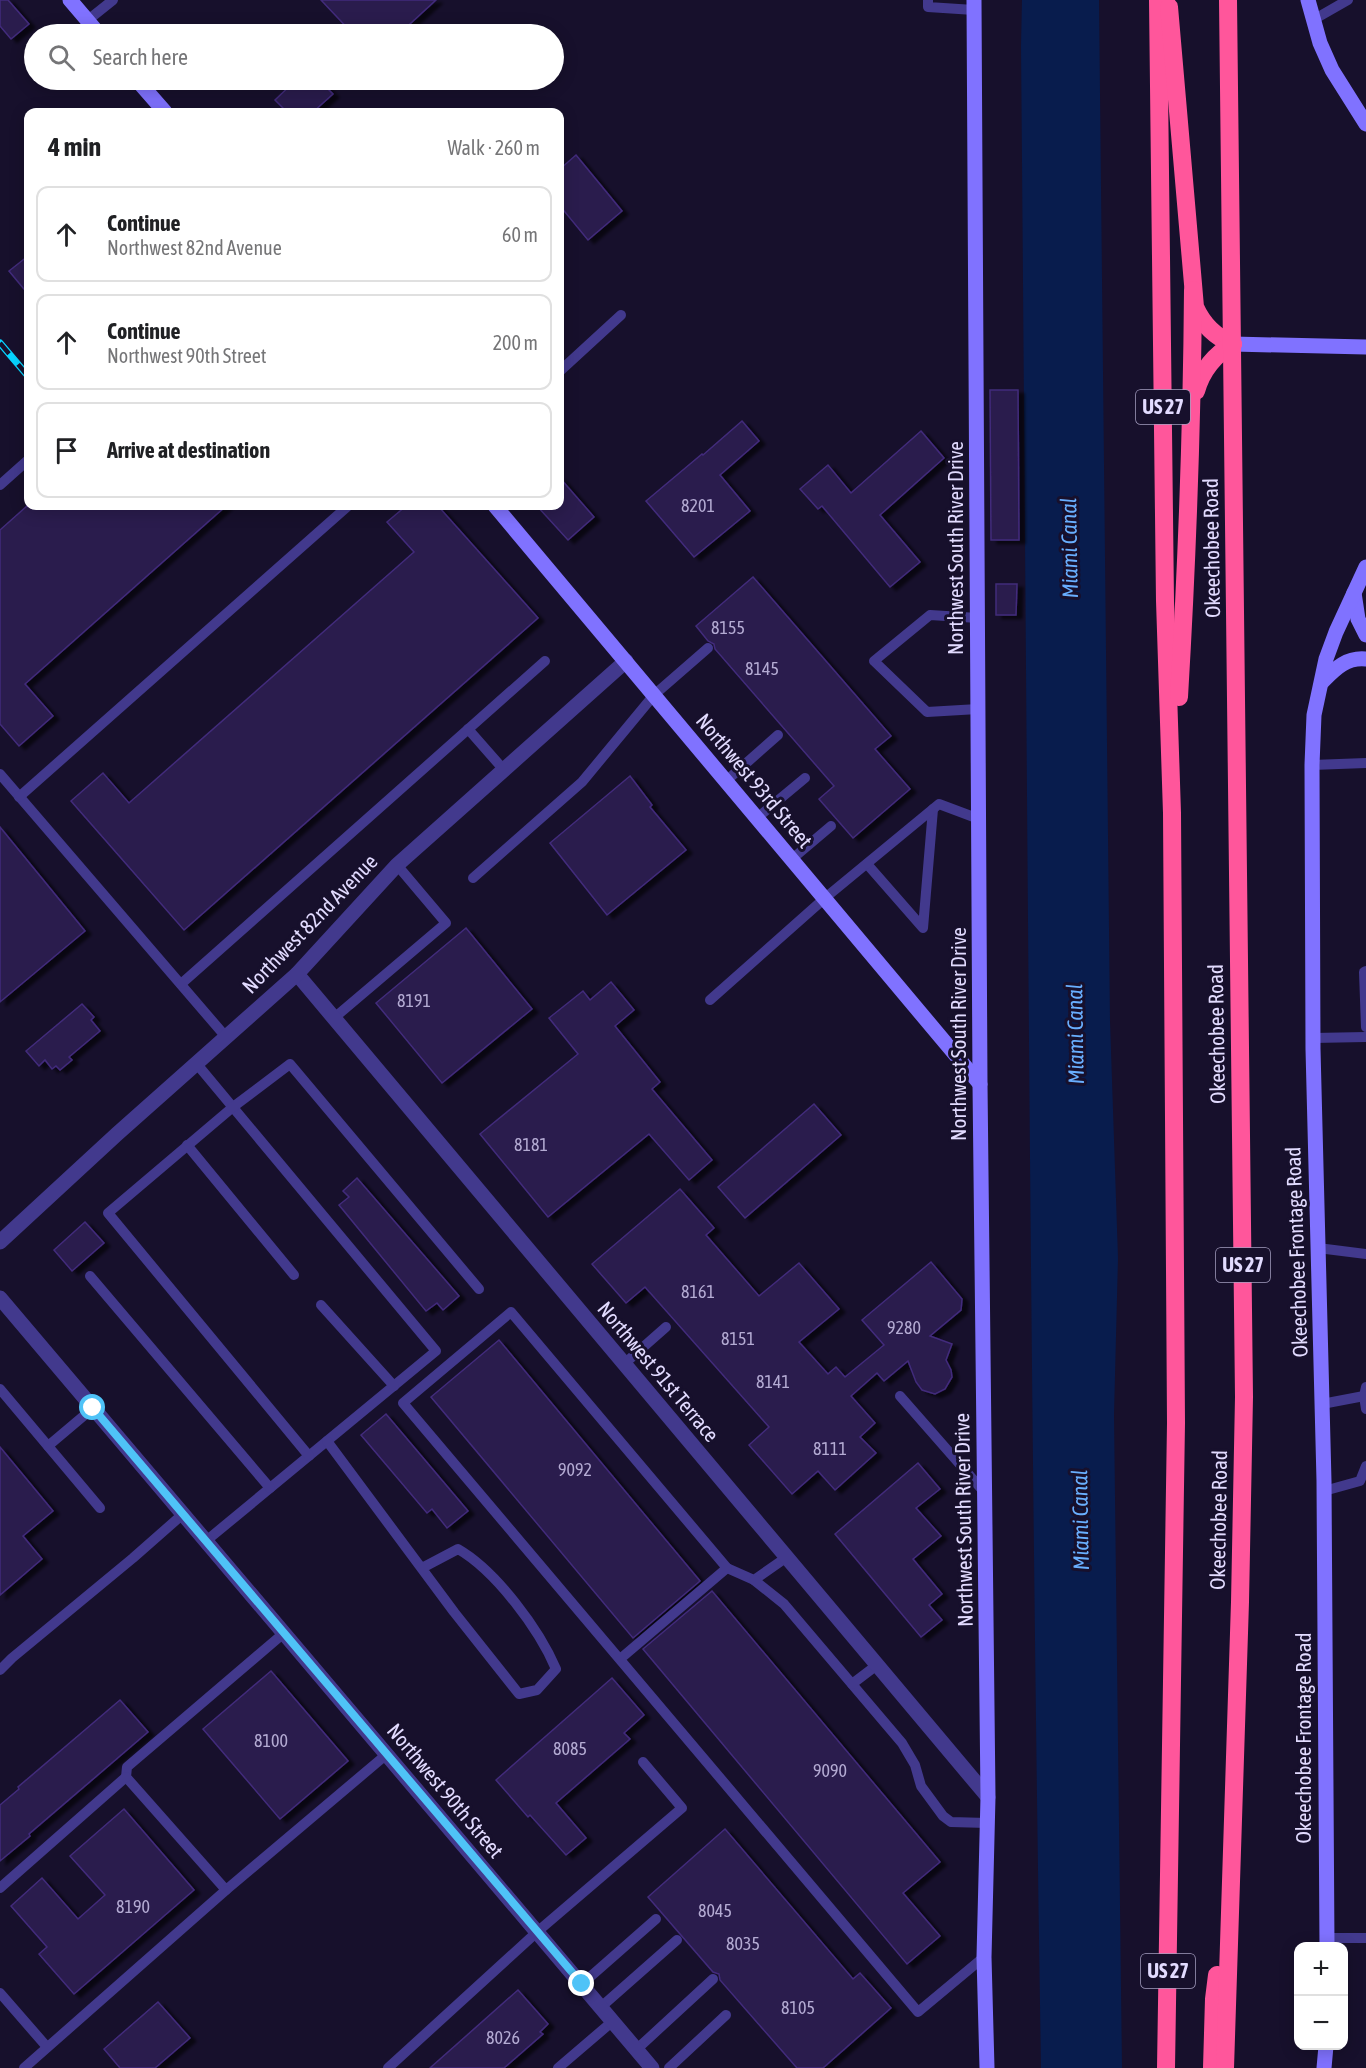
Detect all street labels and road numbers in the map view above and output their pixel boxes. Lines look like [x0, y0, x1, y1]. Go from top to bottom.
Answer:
road number: US 27 [1136, 390, 1190, 424]
street label: Northwest South River Drive [943, 441, 967, 655]
street label: Okeechobee Road [1198, 478, 1224, 618]
street label: Northwest 93rd Street [692, 708, 818, 852]
street label: Northwest 82nd Avenue [237, 849, 382, 998]
street label: Northwest South River Drive [946, 927, 970, 1141]
street label: Okeechobee Road [1203, 964, 1229, 1104]
street label: Okeechobee Frontage Road [1280, 1146, 1312, 1358]
road number: US 27 [1216, 1248, 1270, 1282]
street label: Northwest 91st Terrace [593, 1297, 724, 1446]
street label: Northwest South River Drive [949, 1413, 977, 1627]
street label: Okeechobee Road [1205, 1450, 1231, 1590]
street label: Okeechobee Frontage Road [1291, 1633, 1315, 1843]
street label: Northwest 90th Street [383, 1718, 509, 1862]
road number: US 27 [1141, 1954, 1195, 1988]

